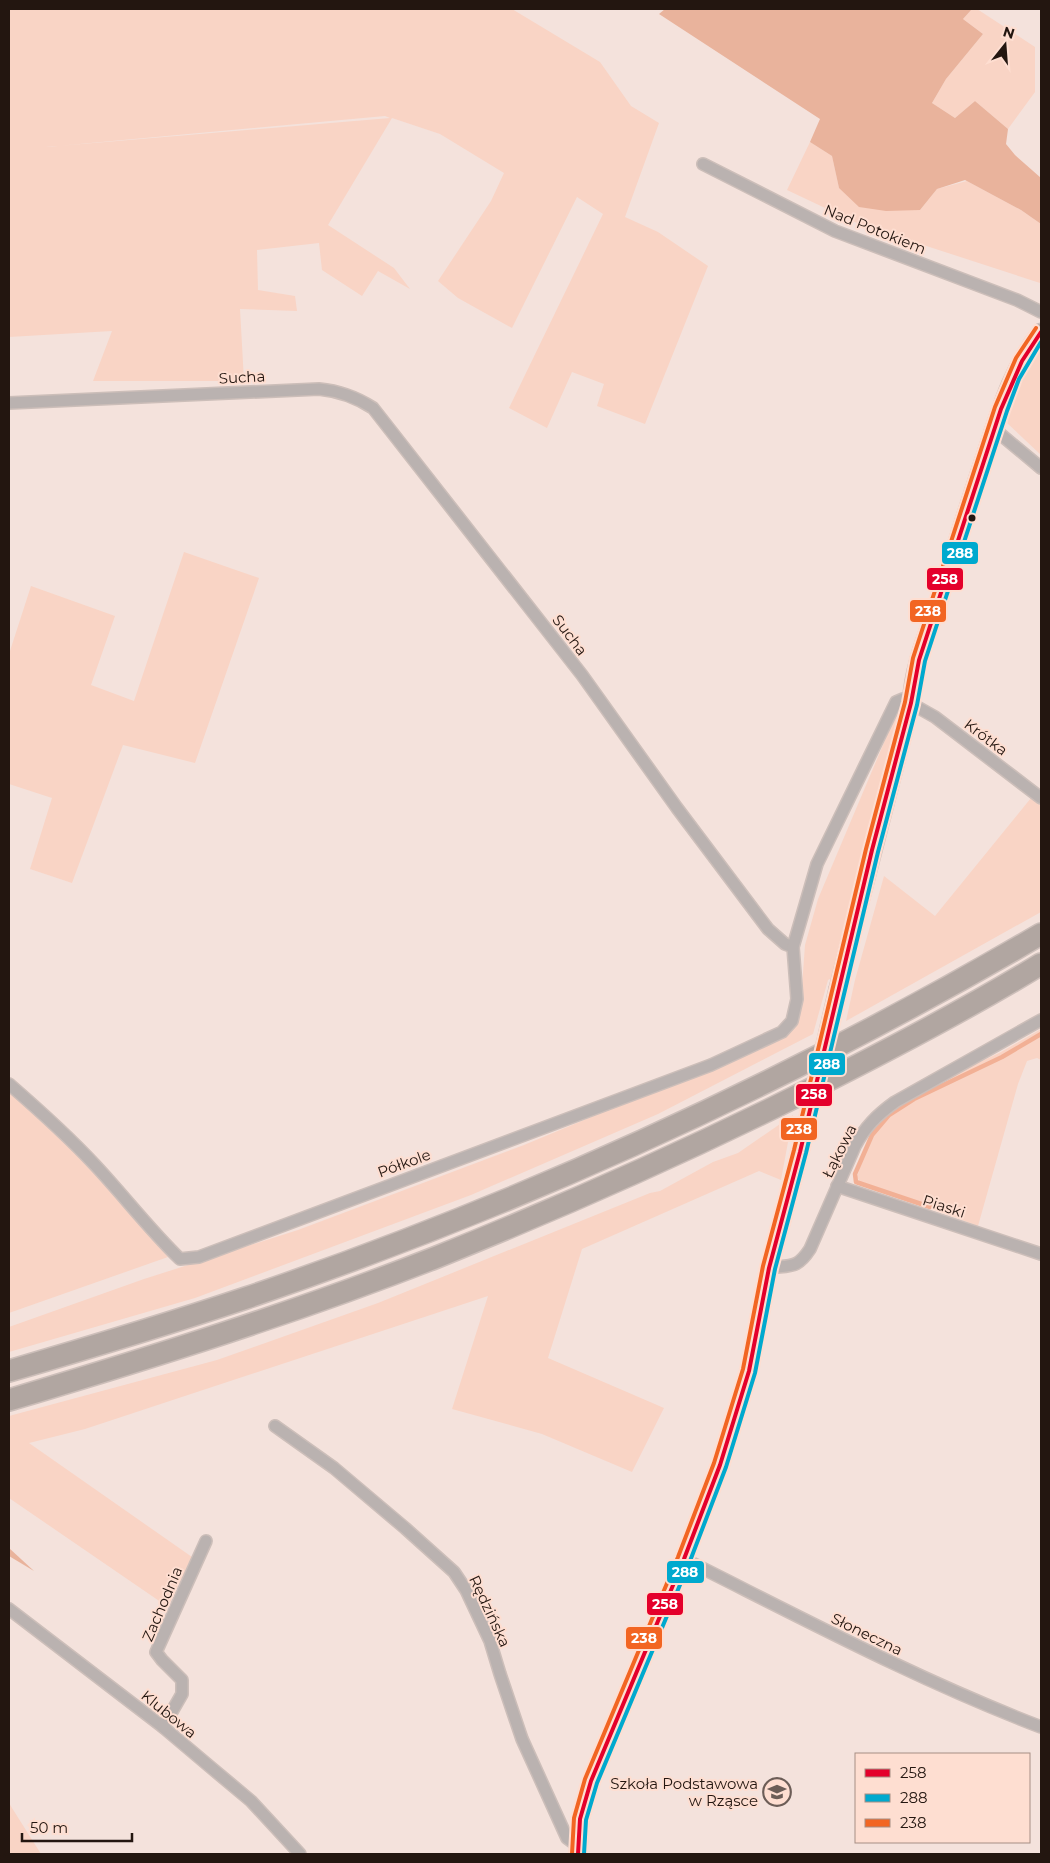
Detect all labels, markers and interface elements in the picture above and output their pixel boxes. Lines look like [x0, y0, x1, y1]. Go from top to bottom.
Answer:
north arrow [980, 20, 1030, 70]
text: N [1001, 22, 1017, 43]
street label: Nad Potokiem [821, 200, 929, 258]
street label: Sucha [218, 366, 266, 388]
unlabelled marker [967, 513, 977, 523]
line badge: 288 [941, 541, 979, 565]
text: 288 [947, 544, 973, 562]
line badge: 258 [926, 567, 964, 591]
text: 258 [932, 570, 958, 588]
line badge: 238 [909, 599, 947, 623]
text: 238 [915, 602, 941, 620]
street label: Sucha [548, 611, 592, 659]
street label: Krótka [961, 715, 1011, 759]
line badge: 288 [808, 1052, 846, 1076]
text: 288 [814, 1055, 840, 1073]
line badge: 258 [795, 1083, 833, 1107]
text: 258 [801, 1085, 827, 1103]
line badge: 238 [780, 1117, 818, 1141]
text: 238 [786, 1120, 812, 1138]
street label: Łąkowa [818, 1121, 860, 1181]
street label: Półkole [375, 1145, 433, 1181]
street label: Piaski [920, 1190, 968, 1222]
line badge: 288 [666, 1560, 705, 1584]
text: 288 [672, 1563, 698, 1581]
street label: Zachodnia [138, 1564, 186, 1644]
street label: Rędzińska [465, 1572, 515, 1650]
line badge: 258 [646, 1592, 684, 1616]
text: 258 [652, 1595, 678, 1613]
street label: Słoneczna [828, 1609, 906, 1659]
line badge: 238 [625, 1626, 663, 1650]
text: 238 [631, 1629, 657, 1647]
street label: Klubowa [137, 1686, 201, 1742]
legend [855, 1753, 1030, 1843]
text: 258 [900, 1763, 927, 1782]
place label: Szkoła Podstawowa w Rząsce [610, 1774, 758, 1810]
school or university icon: Szkoła Podstawowa w Rząsce [762, 1777, 792, 1807]
text: 288 [900, 1788, 928, 1807]
scale bar [22, 1810, 132, 1842]
text: 238 [900, 1813, 927, 1832]
text: 50 m [30, 1818, 68, 1837]

